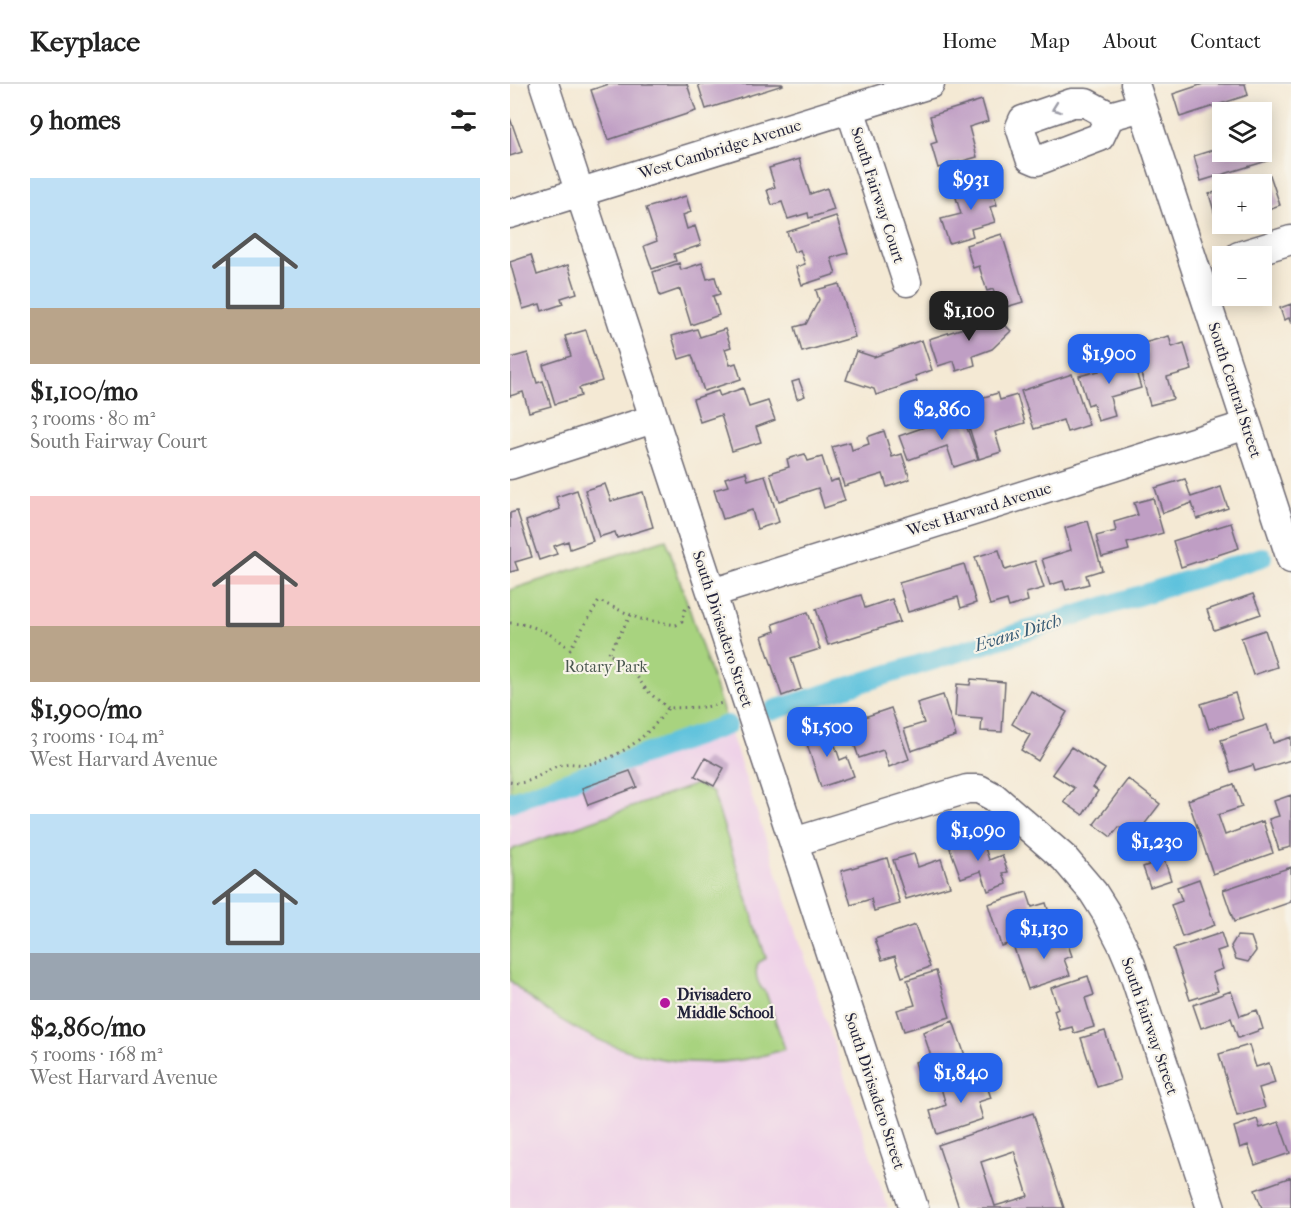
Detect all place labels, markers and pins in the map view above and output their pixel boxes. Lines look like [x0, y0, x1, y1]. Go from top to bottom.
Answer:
pin: $931 [935, 160, 1007, 211]
pin: $1,100 [920, 291, 1018, 342]
pin: $1,900 [1060, 334, 1158, 385]
pin: $2,860 [893, 390, 991, 441]
pin: $1,500 [778, 707, 876, 758]
pin: $1,090 [929, 811, 1027, 862]
pin: $1,230 [1108, 822, 1206, 873]
pin: $1,130 [995, 909, 1093, 960]
place label: Divisadero Middle School [676, 985, 775, 1022]
marker: Divisadero Middle School [658, 996, 672, 1010]
pin: $1,840 [912, 1053, 1010, 1104]

